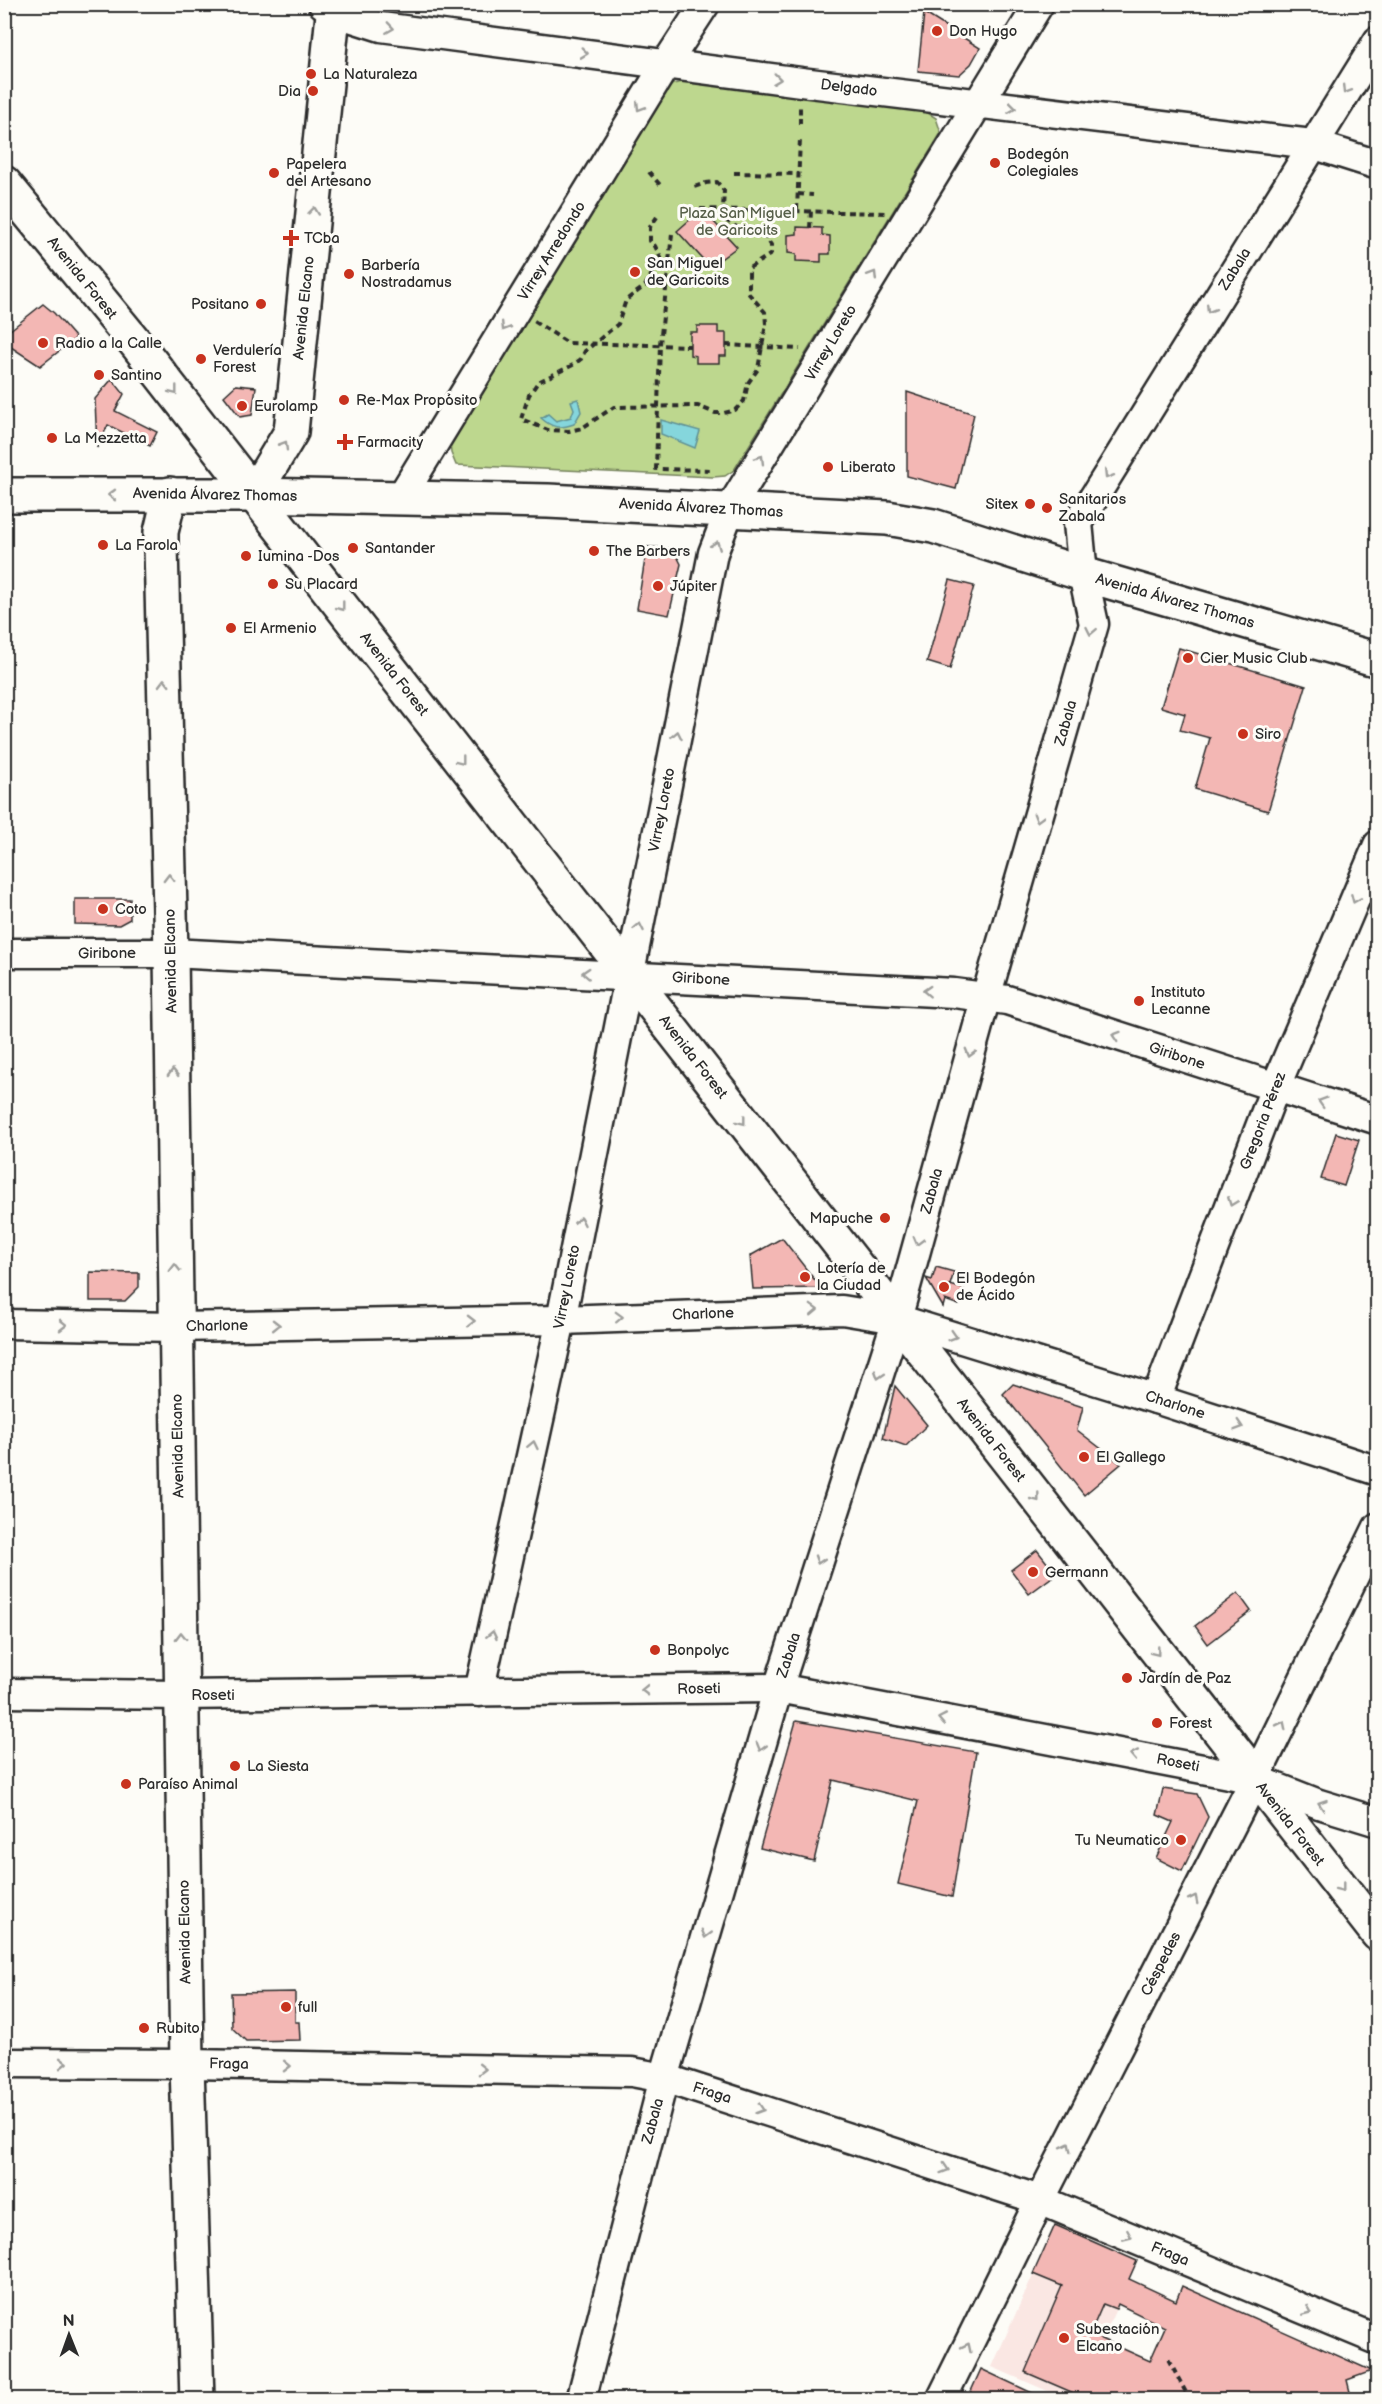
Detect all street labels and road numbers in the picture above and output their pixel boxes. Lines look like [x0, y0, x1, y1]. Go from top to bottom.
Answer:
street label: Delgado [819, 75, 879, 101]
street label: Virrey Arredondo [514, 198, 590, 304]
street label: Avenida Forest [43, 233, 121, 323]
street label: Zabala [1214, 244, 1255, 295]
street label: Avenida Elcano [289, 255, 319, 361]
street label: Virrey Loreto [801, 302, 861, 384]
street label: Avenida Álvarez Thomas [133, 484, 298, 506]
street label: Avenida Álvarez Thomas [618, 494, 784, 522]
street label: Avenida Álvarez Thomas [1093, 569, 1257, 633]
street label: Avenida Forest [355, 628, 433, 720]
street label: Zabala [1050, 698, 1082, 749]
street label: Virrey Loreto [645, 766, 679, 854]
street label: Avenida Elcano [161, 909, 181, 1013]
street label: Giribone [78, 944, 136, 963]
street label: Giribone [672, 968, 731, 990]
street label: Avenida Forest [654, 1011, 732, 1103]
street label: Giribone [1146, 1038, 1208, 1074]
street label: Gregoria Pérez [1236, 1069, 1291, 1172]
street label: Zabala [917, 1166, 947, 1217]
street label: Virrey Loreto [550, 1243, 584, 1331]
street label: Charlone [672, 1303, 734, 1325]
street label: Charlone [186, 1316, 248, 1336]
street label: Charlone [1143, 1386, 1208, 1424]
street label: Avenida Elcano [168, 1394, 188, 1498]
street label: Avenida Forest [952, 1394, 1030, 1486]
street label: Zabala [772, 1630, 805, 1681]
street label: Roseti [677, 1679, 721, 1699]
street label: Roseti [191, 1686, 235, 1705]
street label: Roseti [1155, 1750, 1201, 1776]
street label: Avenida Forest [1251, 1778, 1329, 1870]
street label: Avenida Elcano [175, 1880, 195, 1984]
street label: Céspedes [1137, 1928, 1186, 1999]
street label: Fraga [209, 2054, 249, 2074]
street label: Fraga [690, 2078, 734, 2108]
street label: Zabala [638, 2096, 668, 2147]
street label: Fraga [1148, 2237, 1192, 2271]

